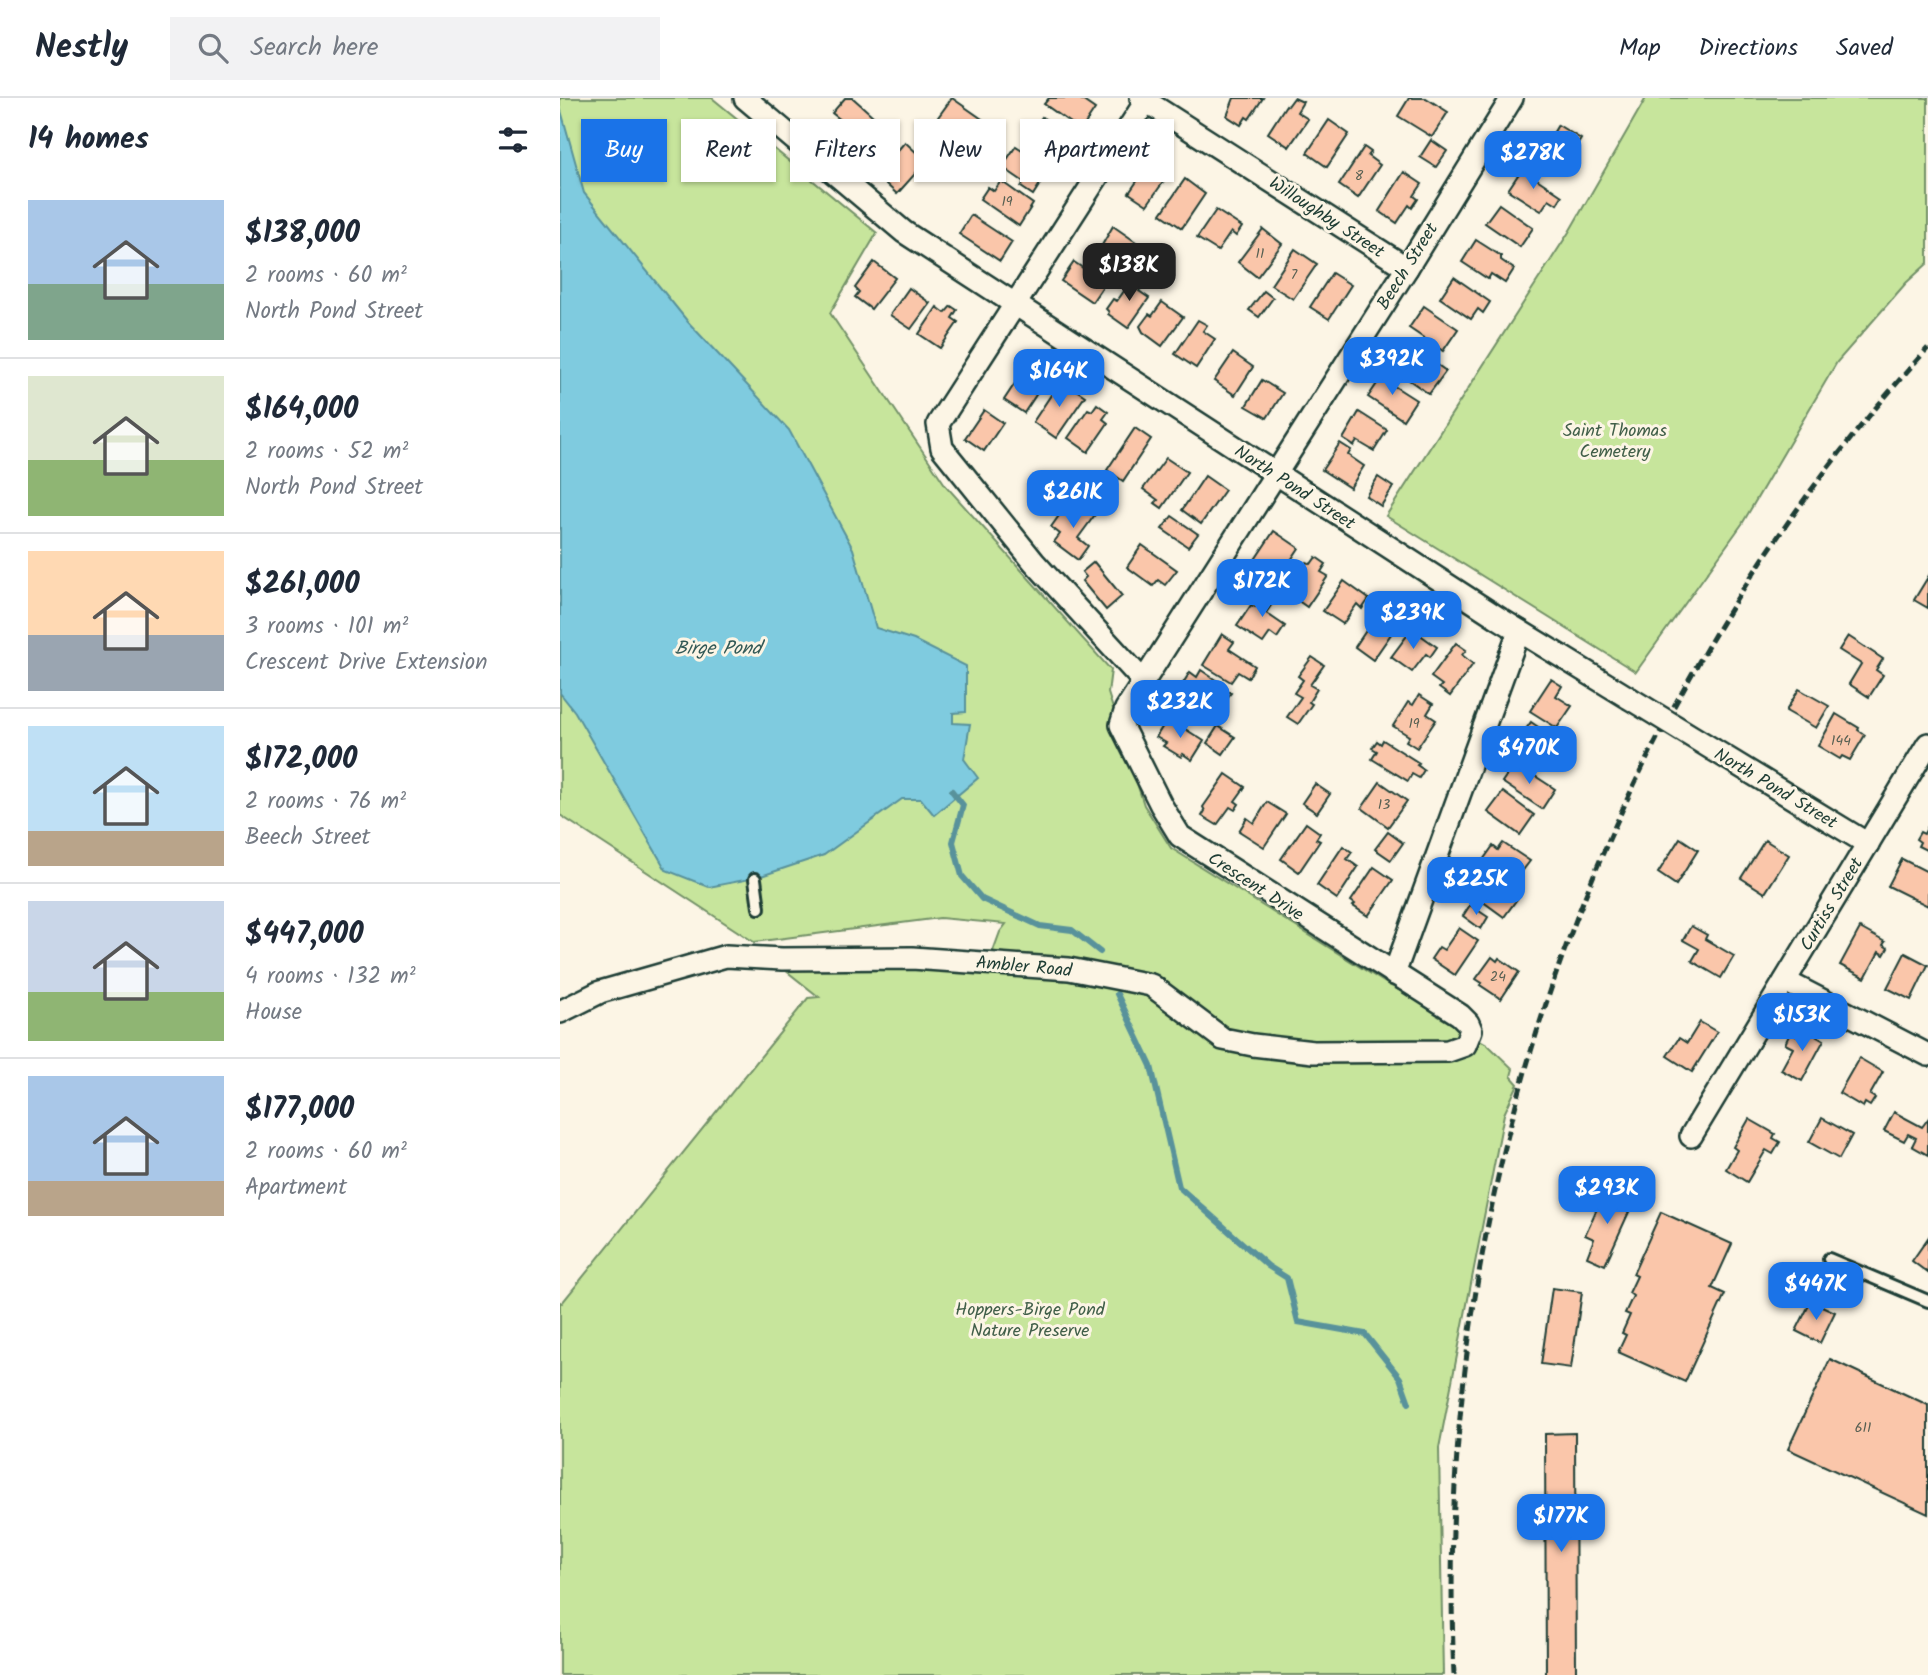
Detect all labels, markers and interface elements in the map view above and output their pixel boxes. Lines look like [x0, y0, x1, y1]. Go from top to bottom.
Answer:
search box [170, 17, 660, 80]
text: Nestly [35, 22, 128, 75]
text: Search here [250, 27, 378, 69]
icon: search [194, 29, 232, 67]
text: Map [1619, 29, 1661, 68]
text: Directions [1699, 29, 1798, 68]
text: Saved [1836, 29, 1893, 68]
text: 14 homes [28, 116, 149, 164]
chip: Buy [581, 119, 667, 182]
chip: Rent [681, 119, 776, 182]
chip: Filters [790, 119, 900, 182]
chip: New [914, 119, 1006, 182]
chip: Apartment [1020, 119, 1174, 182]
icon: filters [494, 121, 532, 159]
pin: $278K [1484, 132, 1582, 191]
text: $278K [1500, 136, 1566, 172]
house number: 8 [1355, 165, 1364, 187]
street label: Willoughby Street [1263, 170, 1391, 267]
house number: 19 [1001, 191, 1013, 213]
text: $138,000 [245, 210, 360, 258]
street label: Beech Street [1370, 217, 1447, 316]
icon: home [84, 228, 168, 312]
house number: 11 [1256, 243, 1264, 265]
pin: $138K [1080, 244, 1178, 303]
text: $138K [1099, 248, 1159, 284]
text: 2 rooms · 60 m² [245, 258, 407, 294]
house number: 7 [1291, 264, 1298, 286]
text: North Pond Street [245, 294, 423, 330]
pin: $392K [1343, 338, 1441, 397]
text: $392K [1359, 342, 1425, 378]
pin: $164K [1010, 350, 1108, 409]
text: $164K [1029, 354, 1089, 390]
text: $164,000 [245, 386, 358, 434]
icon: home [84, 404, 168, 488]
park label: Saint Thomas Cemetery [1563, 417, 1667, 467]
text: 2 rooms · 52 m² [245, 434, 408, 470]
street label: North Pond Street [1228, 438, 1361, 539]
text: North Pond Street [245, 470, 423, 506]
pin: $261K [1024, 470, 1122, 530]
text: $261K [1043, 475, 1103, 511]
pin: $172K [1213, 560, 1311, 619]
text: $261,000 [245, 561, 360, 609]
text: $172K [1233, 564, 1291, 600]
icon: home [84, 579, 168, 663]
pin: $239K [1364, 592, 1462, 651]
text: $239K [1380, 596, 1446, 632]
text: 3 rooms · 101 m² [245, 609, 408, 645]
water label: Birge Pond [675, 634, 766, 664]
text: Crescent Drive Extension [245, 645, 487, 681]
pin: $232K [1131, 680, 1229, 740]
text: $232K [1147, 685, 1213, 721]
house number: 19 [1408, 713, 1420, 735]
pin: $470K [1480, 726, 1578, 786]
house number: 144 [1831, 730, 1851, 752]
text: $470K [1498, 731, 1560, 767]
text: $172,000 [245, 736, 358, 784]
street label: North Pond Street [1708, 741, 1843, 838]
icon: home [84, 754, 168, 838]
text: 2 rooms · 76 m² [245, 784, 406, 820]
house number: 13 [1378, 794, 1390, 816]
text: Beech Street [245, 820, 370, 856]
street label: Crescent Drive [1201, 845, 1309, 929]
street label: Curtiss Street [1793, 851, 1872, 957]
pin: $225K [1427, 858, 1525, 917]
text: $225K [1443, 862, 1509, 898]
text: $447,000 [245, 911, 364, 959]
icon: home [84, 929, 168, 1013]
street label: Ambler Road [975, 949, 1074, 986]
text: 4 rooms · 132 m² [245, 959, 416, 995]
house number: 24 [1490, 966, 1506, 988]
pin: $153K [1753, 993, 1851, 1053]
text: House [245, 995, 302, 1031]
text: $153K [1773, 998, 1831, 1034]
text: $177,000 [245, 1086, 354, 1134]
icon: home [84, 1104, 168, 1188]
text: 2 rooms · 60 m² [245, 1134, 407, 1170]
pin: $293K [1558, 1166, 1656, 1226]
text: Apartment [245, 1170, 347, 1206]
text: $293K [1574, 1171, 1640, 1207]
pin: $447K [1767, 1262, 1865, 1322]
text: $447K [1784, 1267, 1848, 1303]
park label: Hoppers-Birge Pond Nature Preserve [955, 1296, 1106, 1346]
house number: 611 [1855, 1417, 1871, 1439]
pin: $177K [1512, 1494, 1610, 1554]
text: $177K [1533, 1499, 1589, 1535]

